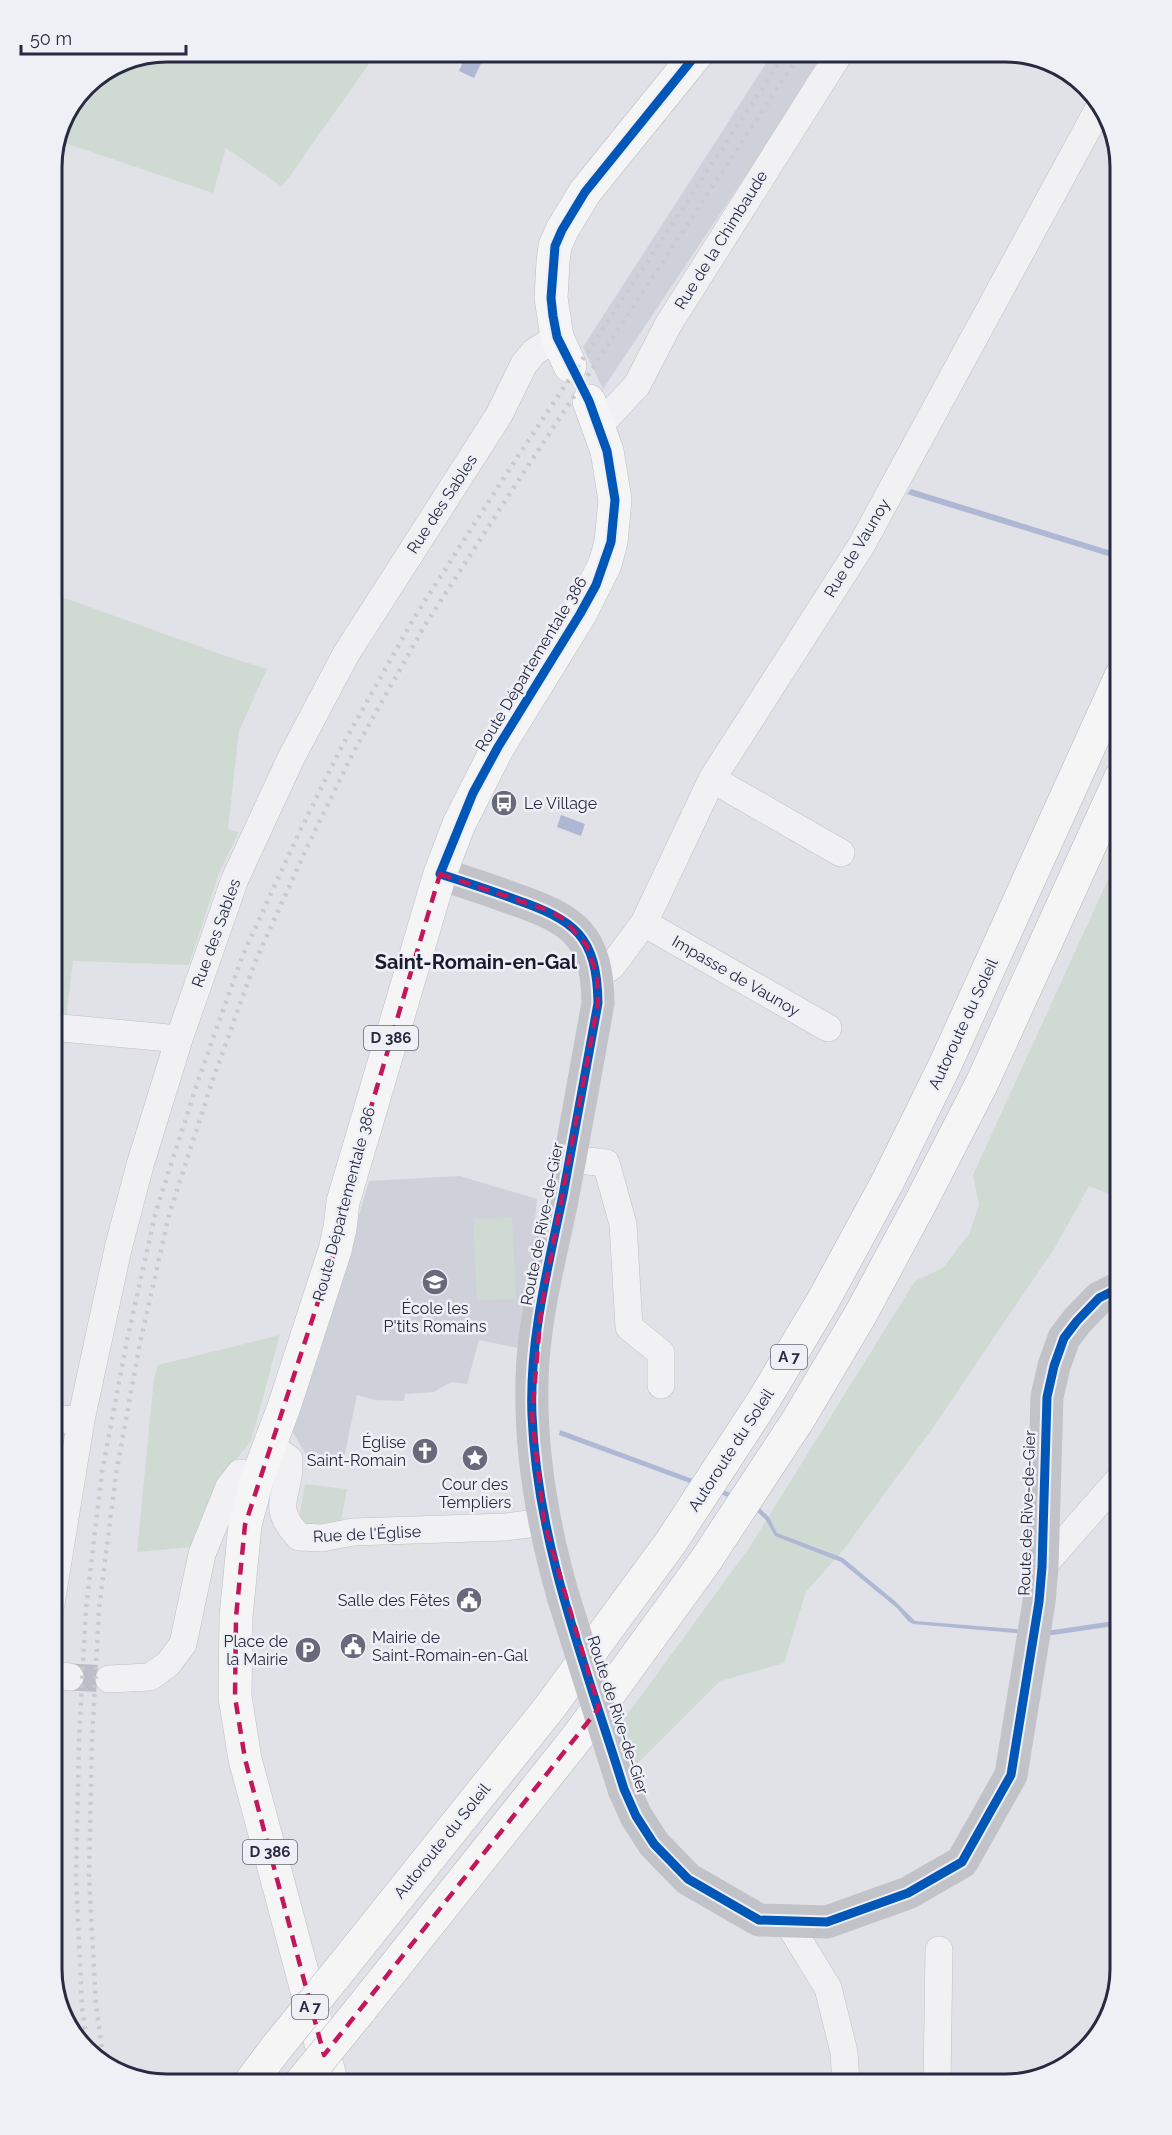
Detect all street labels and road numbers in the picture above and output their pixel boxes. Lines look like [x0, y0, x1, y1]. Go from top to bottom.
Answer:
street label: Rue de la Chimbaude [671, 167, 771, 313]
street label: Rue des Sables [403, 451, 481, 557]
street label: Rue de Vaunoy [820, 495, 894, 601]
street label: Route Départementale 386 [471, 573, 591, 755]
street label: Rue des Sables [188, 876, 245, 990]
street label: Impasse de Vaunoy [669, 932, 804, 1021]
street label: Autoroute du Soleil [924, 955, 1002, 1093]
road number: D 386 [364, 1026, 418, 1050]
street label: Route Départementale 386 [309, 1105, 379, 1303]
street label: Route de Rive-de-Gier [517, 1141, 567, 1307]
road number: A 7 [771, 1345, 807, 1369]
street label: Autoroute du Soleil [684, 1385, 778, 1515]
street label: Route de Rive-de-Gier [1015, 1430, 1039, 1596]
street label: Rue de l'Église [312, 1521, 422, 1546]
street label: Route de Rive-de-Gier [583, 1633, 653, 1797]
street label: Autoroute du Soleil [390, 1779, 495, 1902]
road number: D 386 [243, 1840, 297, 1864]
road number: A 7 [292, 1995, 328, 2019]

